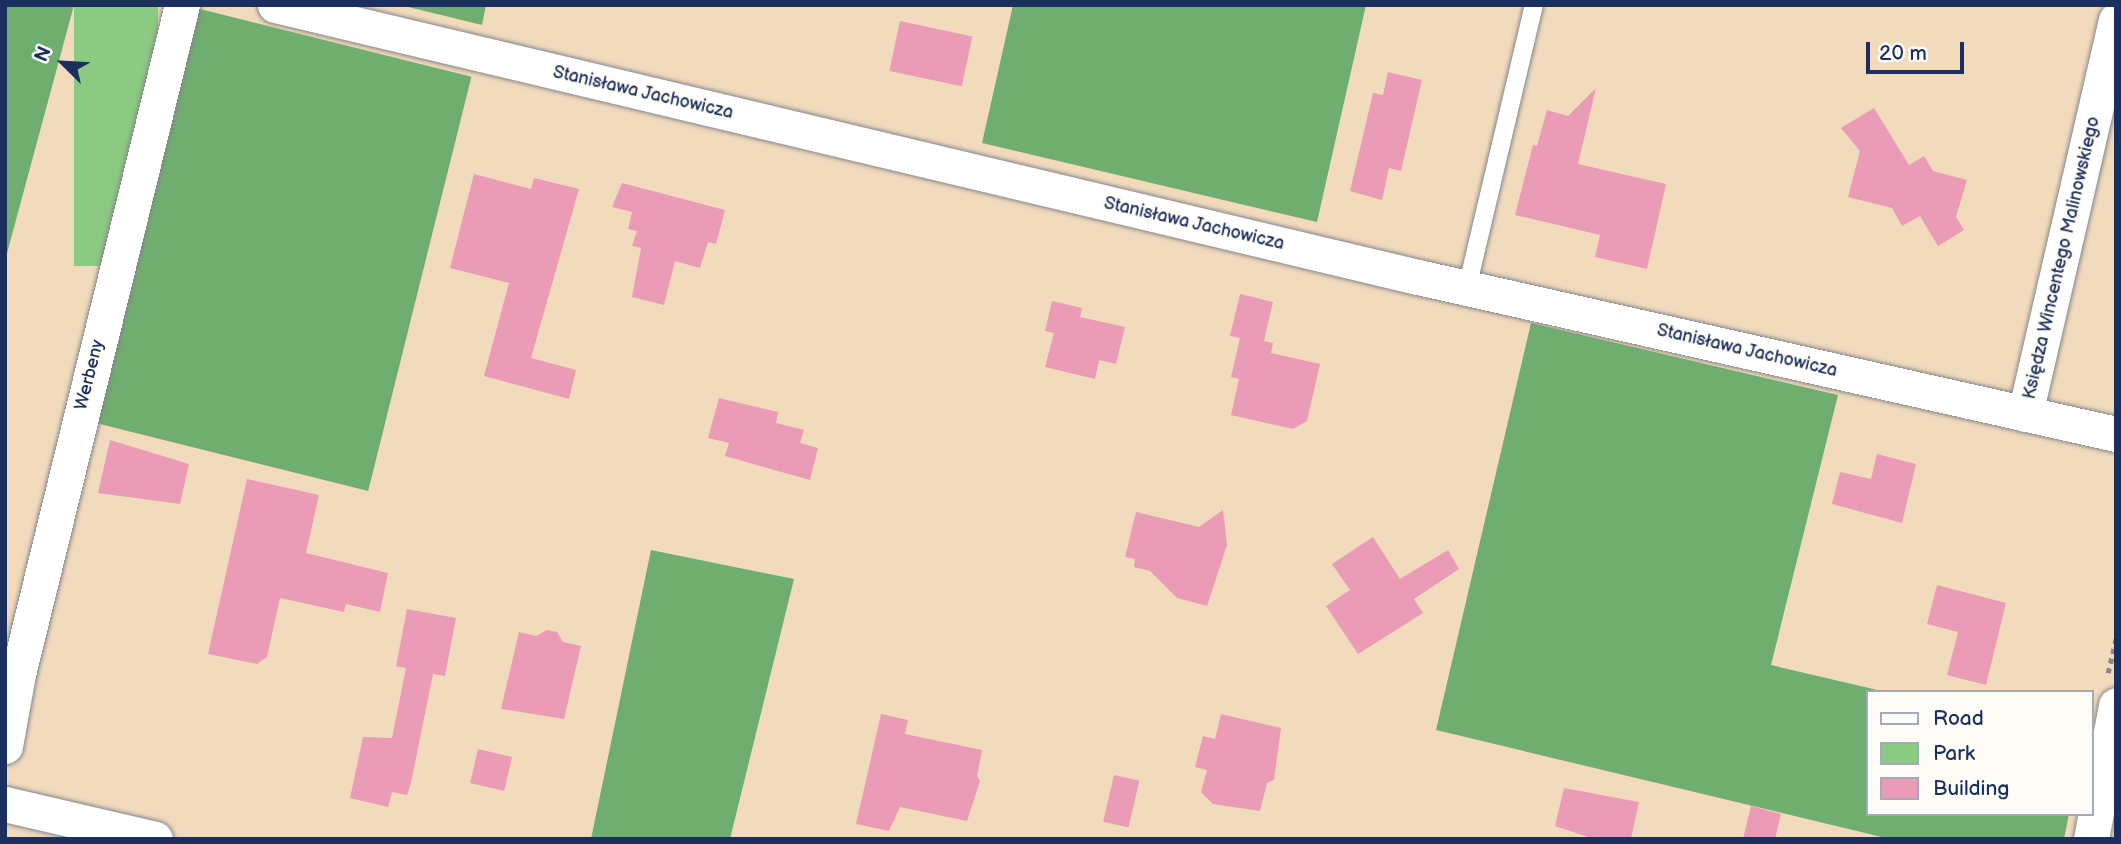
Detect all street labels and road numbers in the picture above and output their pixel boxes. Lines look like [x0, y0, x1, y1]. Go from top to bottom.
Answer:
street label: Stanisława Jachowicza [550, 62, 736, 124]
street label: Księdza Wincentego Malinowskiego [2019, 114, 2105, 402]
street label: Stanisława Jachowicza [1101, 193, 1287, 255]
street label: Stanisława Jachowicza [1654, 320, 1840, 382]
street label: Werbeny [71, 338, 109, 412]

